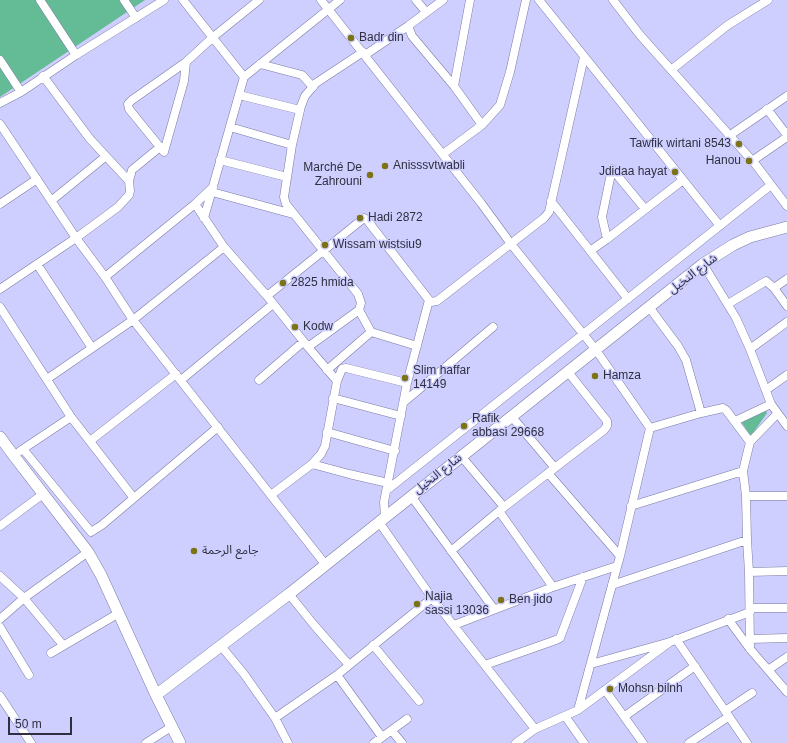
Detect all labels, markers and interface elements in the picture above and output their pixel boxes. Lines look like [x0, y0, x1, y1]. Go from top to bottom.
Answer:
place label: Badr din [359, 31, 404, 45]
marker: Badr din [346, 33, 356, 43]
place label: Tawfik wirtani 8543 [630, 137, 731, 151]
marker: Tawfik wirtani 8543 [734, 139, 744, 149]
place label: Hanou [706, 154, 741, 168]
marker: Hanou [744, 156, 754, 166]
place label: Anisssvtwabli [393, 159, 465, 173]
place label: Marché De Zahrouni [303, 161, 362, 189]
marker: Anisssvtwabli [380, 161, 390, 171]
place label: Jdidaa hayat [599, 165, 667, 179]
marker: Jdidaa hayat [670, 167, 680, 177]
marker: Marché De Zahrouni [365, 170, 375, 180]
place label: Hadi 2872 [368, 211, 423, 225]
marker: Hadi 2872 [355, 213, 365, 223]
place label: Wissam wistsiu9 [333, 238, 422, 252]
marker: Wissam wistsiu9 [320, 240, 330, 250]
street label: شارع النخيل [666, 251, 720, 297]
place label: 2825 hmida [291, 276, 354, 290]
marker: 2825 hmida [278, 278, 288, 288]
place label: Kodw [303, 320, 333, 334]
marker: Kodw [290, 322, 300, 332]
place label: Slim haffar 14149 [413, 364, 470, 392]
place label: Hamza [603, 369, 641, 383]
marker: Hamza [590, 371, 600, 381]
marker: Slim haffar 14149 [400, 373, 410, 383]
place label: Rafik abbasi 29668 [472, 412, 544, 440]
marker: Rafik abbasi 29668 [459, 421, 469, 431]
street label: شارع النخيل [411, 451, 465, 497]
place label: جامع الرحمة [202, 544, 259, 558]
marker: جامع الرحمة [189, 546, 199, 556]
place label: Najia sassi 13036 [425, 590, 489, 618]
place label: Ben jido [509, 593, 552, 607]
marker: Ben jido [496, 595, 506, 605]
marker: Najia sassi 13036 [412, 599, 422, 609]
place label: Mohsn bilnh [618, 682, 683, 696]
marker: Mohsn bilnh [605, 684, 615, 694]
scale bar [10, 709, 74, 735]
text: 50 m [15, 717, 42, 731]

